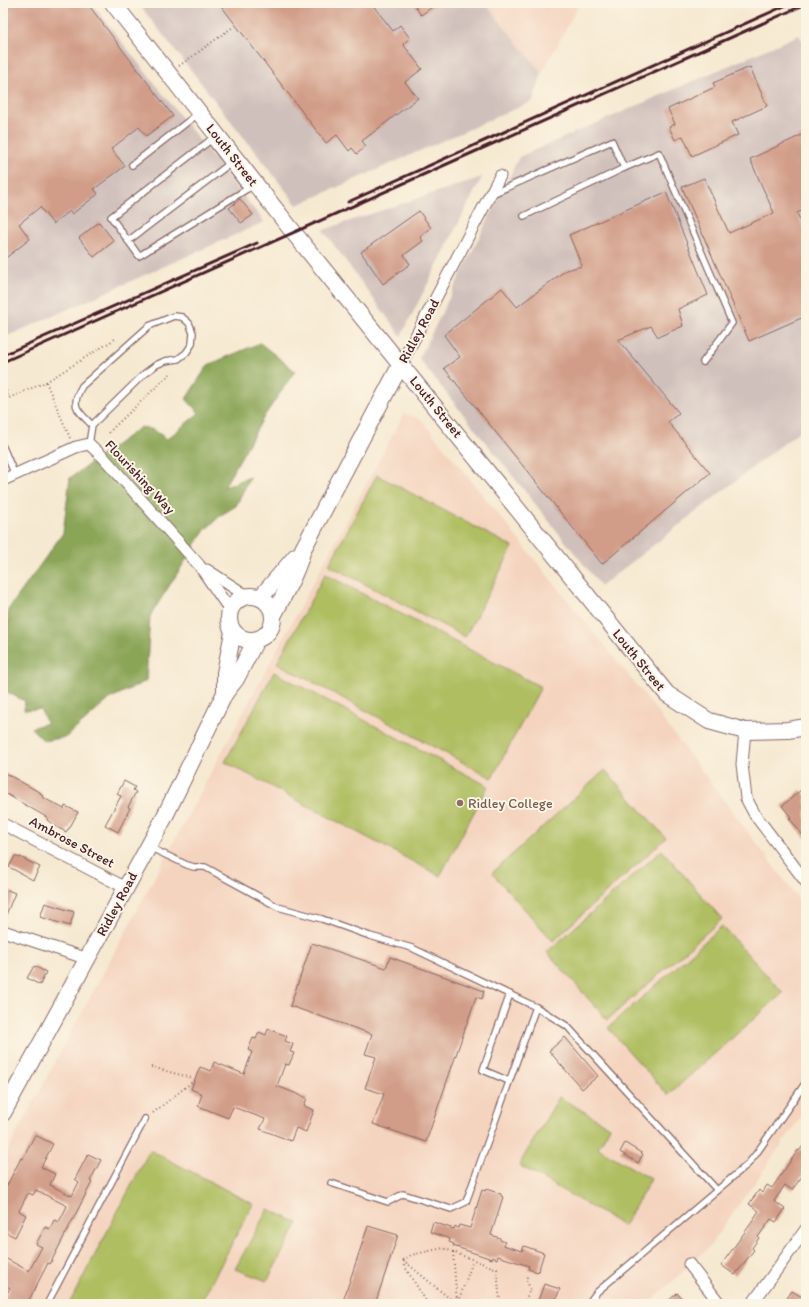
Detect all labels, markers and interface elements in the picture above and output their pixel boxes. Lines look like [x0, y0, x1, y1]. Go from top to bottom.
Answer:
street label: Louth Street [202, 120, 262, 190]
street label: Ridley Road [395, 296, 443, 366]
street label: Louth Street [406, 373, 466, 441]
street label: Flourishing Way [101, 436, 179, 518]
street label: Louth Street [609, 626, 669, 694]
place label: Ridley College [468, 795, 553, 812]
marker: Ridley College [455, 798, 465, 808]
street label: Ambrose Street [26, 812, 118, 872]
street label: Ridley Road [93, 869, 141, 939]

